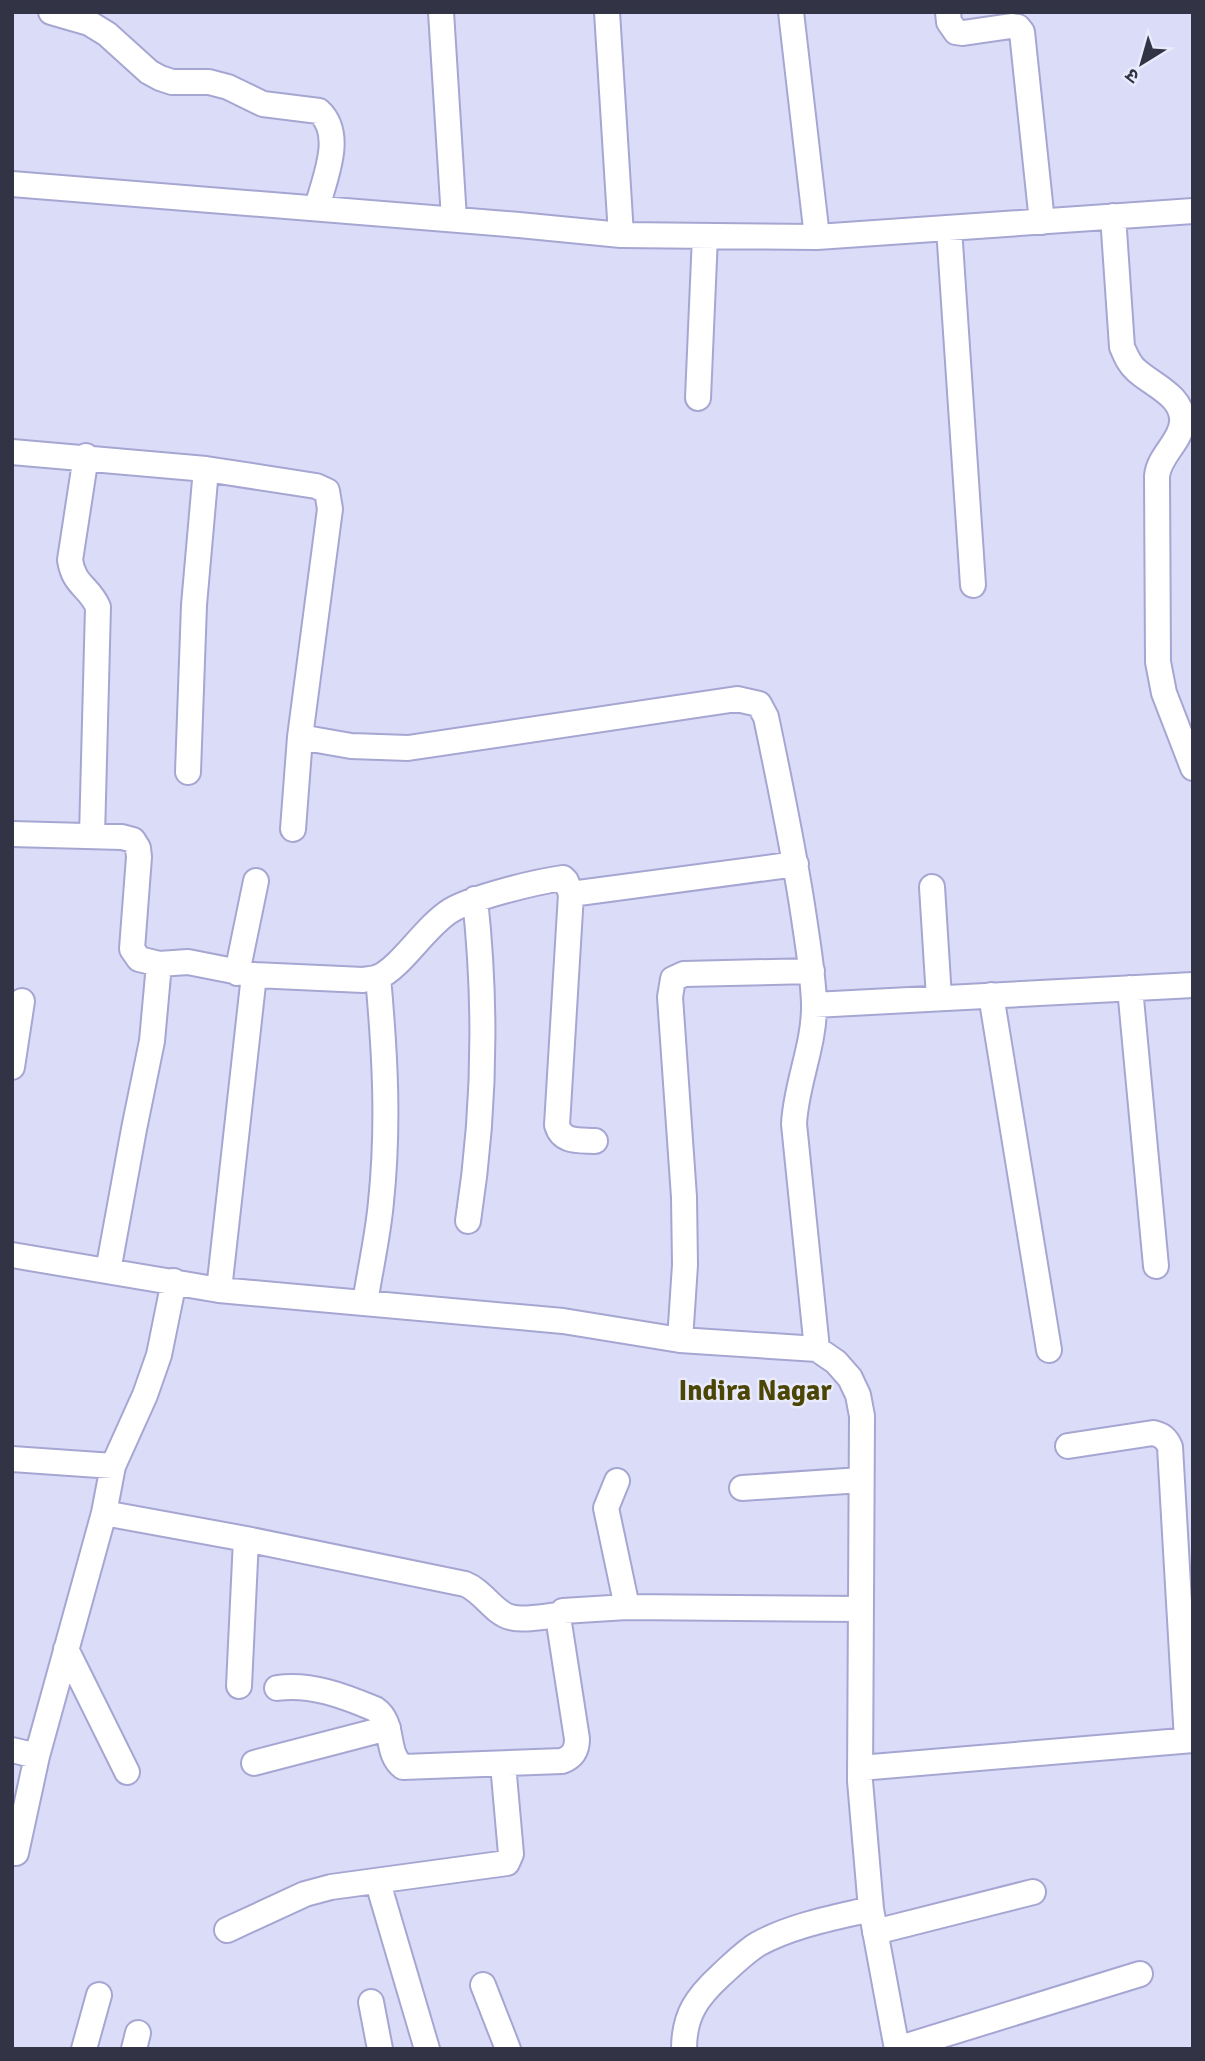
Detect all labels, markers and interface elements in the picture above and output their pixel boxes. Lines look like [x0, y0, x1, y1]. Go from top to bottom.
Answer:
north arrow [1107, 28, 1177, 98]
text: उ [1120, 62, 1144, 89]
district label: Indira Nagar [678, 1374, 832, 1408]

